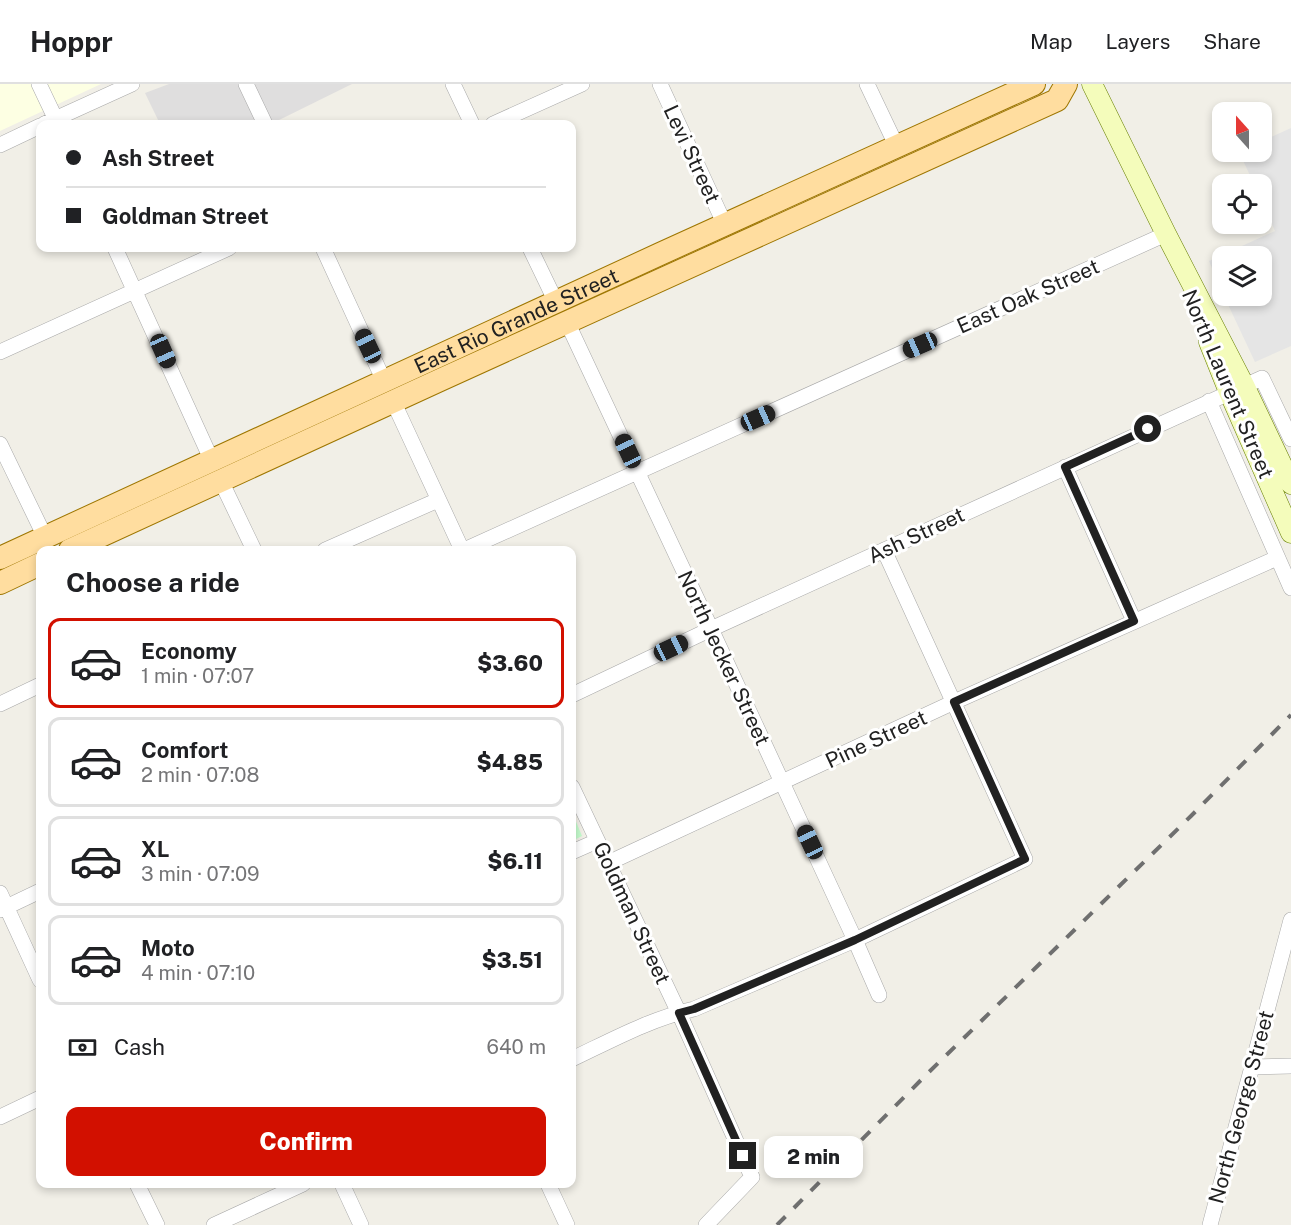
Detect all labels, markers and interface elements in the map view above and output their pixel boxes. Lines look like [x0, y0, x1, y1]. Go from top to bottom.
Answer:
text: Hoppr [30, 25, 113, 58]
text: Map [1030, 29, 1073, 54]
text: Layers [1106, 29, 1170, 54]
text: Share [1203, 29, 1261, 54]
street label: Levi Street [658, 101, 726, 207]
north arrow [1212, 102, 1272, 162]
map controls [1212, 102, 1272, 306]
text: Ash Street [102, 145, 215, 171]
button: locate [1212, 174, 1272, 234]
text: Goldman Street [102, 203, 269, 229]
button: layers [1212, 246, 1272, 306]
street label: East Oak Street [953, 253, 1103, 339]
street label: East Rio Grande Street [410, 263, 622, 378]
street label: North Laurent Street [1177, 286, 1279, 482]
car [352, 326, 384, 366]
car [900, 329, 940, 361]
car [147, 331, 179, 371]
car [738, 402, 778, 434]
route start [1134, 415, 1161, 442]
car [612, 431, 644, 471]
street label: Ash Street [864, 502, 968, 568]
text: Choose a ride [66, 566, 240, 598]
street label: North Jecker Street [673, 567, 775, 749]
car [651, 632, 691, 664]
icon: car [69, 636, 123, 690]
text: Economy [141, 638, 237, 664]
text: $3.60 [477, 650, 543, 676]
text: 1 min · 07:07 [141, 664, 254, 688]
street label: Pine Street [821, 705, 931, 773]
icon: car [69, 735, 123, 789]
text: Comfort [141, 737, 228, 763]
text: $4.85 [477, 749, 543, 775]
text: 2 min · 07:08 [141, 763, 259, 787]
car [794, 822, 826, 862]
icon: car [69, 834, 123, 888]
text: XL [141, 836, 169, 862]
street label: Goldman Street [588, 838, 676, 988]
text: $6.11 [487, 848, 543, 874]
text: 3 min · 07:09 [141, 862, 260, 886]
icon: car [69, 933, 123, 987]
text: Moto [141, 935, 195, 961]
text: $3.51 [482, 947, 543, 973]
text: 4 min · 07:10 [141, 961, 255, 985]
street label: North George Street [1203, 1008, 1279, 1206]
icon: cash [66, 1031, 99, 1064]
text: Cash [114, 1034, 165, 1060]
text: 640 m [487, 1035, 546, 1059]
button: Confirm [66, 1107, 546, 1176]
callout: 2 min [764, 1135, 863, 1177]
route end [729, 1142, 756, 1169]
text: 2 min [787, 1145, 840, 1169]

